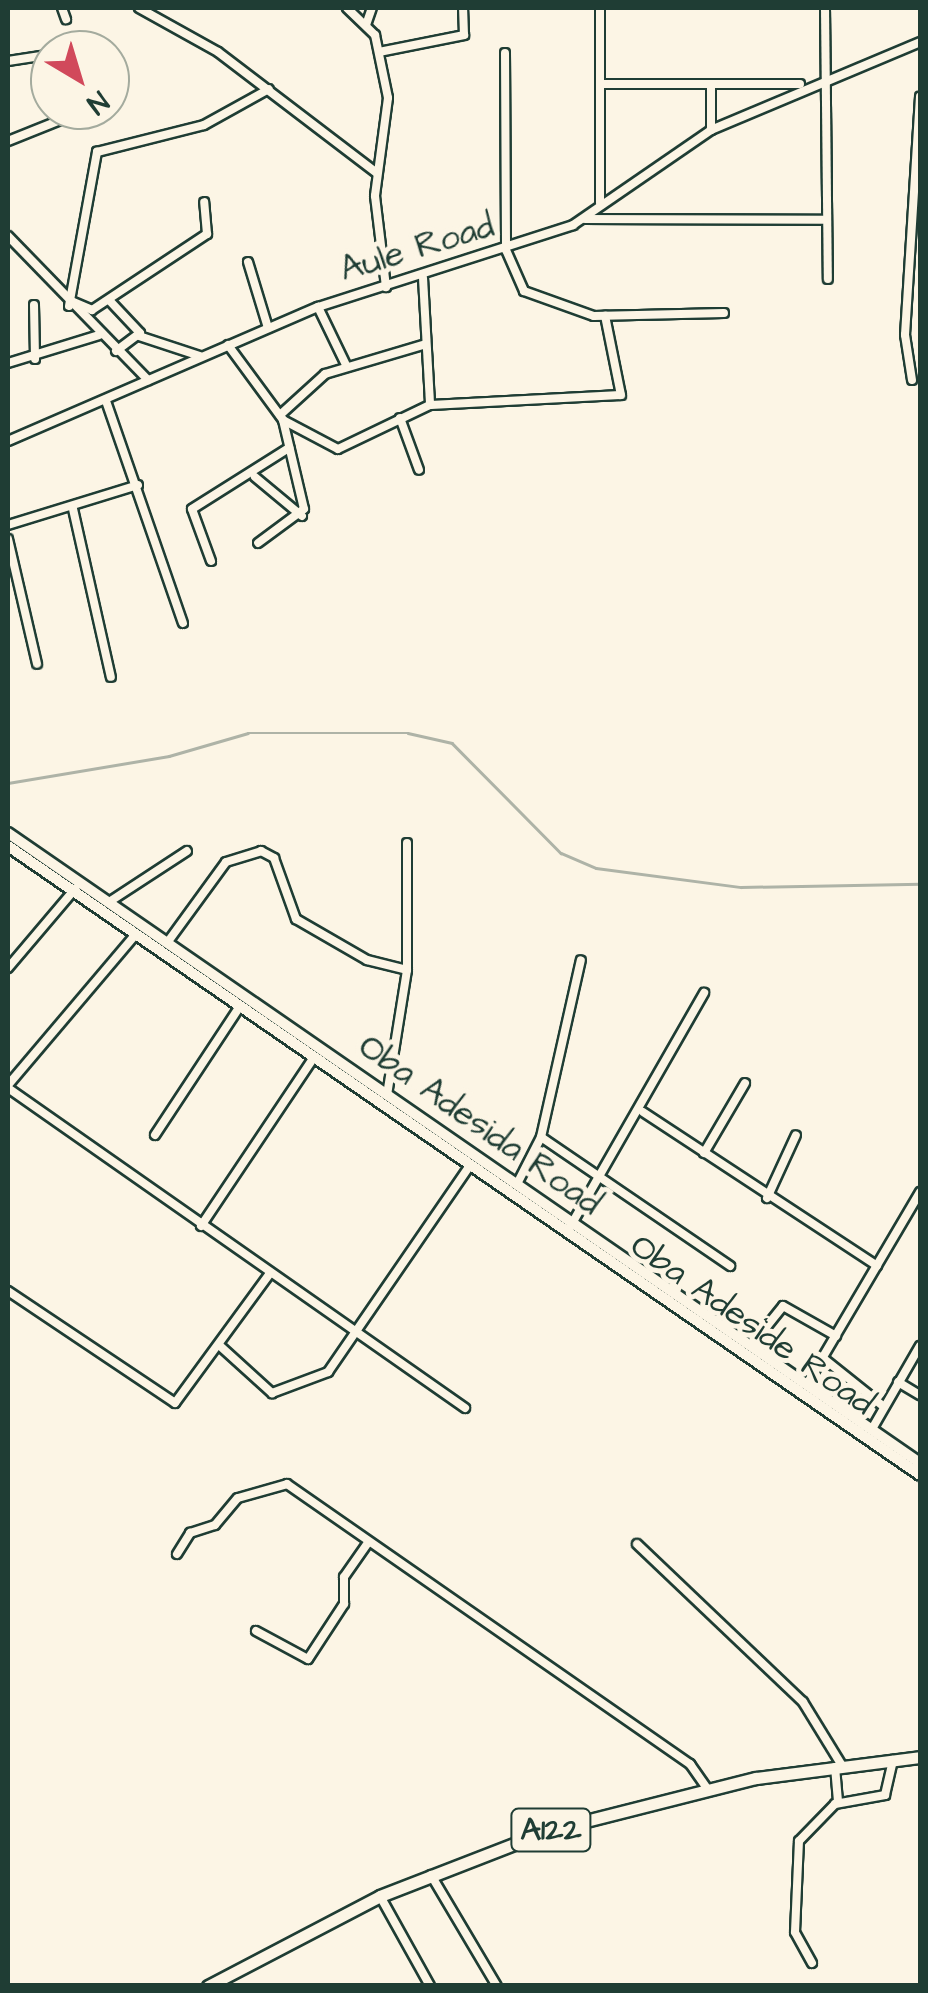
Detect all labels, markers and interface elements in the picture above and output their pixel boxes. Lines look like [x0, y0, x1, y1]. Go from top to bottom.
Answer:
north arrow [30, 30, 130, 130]
text: N [79, 82, 116, 123]
street label: Aule Road [335, 205, 499, 291]
street label: Oba Adesida Road [350, 1025, 610, 1225]
street label: Oba Adeside Road [622, 1225, 882, 1425]
road number: A122 [508, 1803, 594, 1857]

